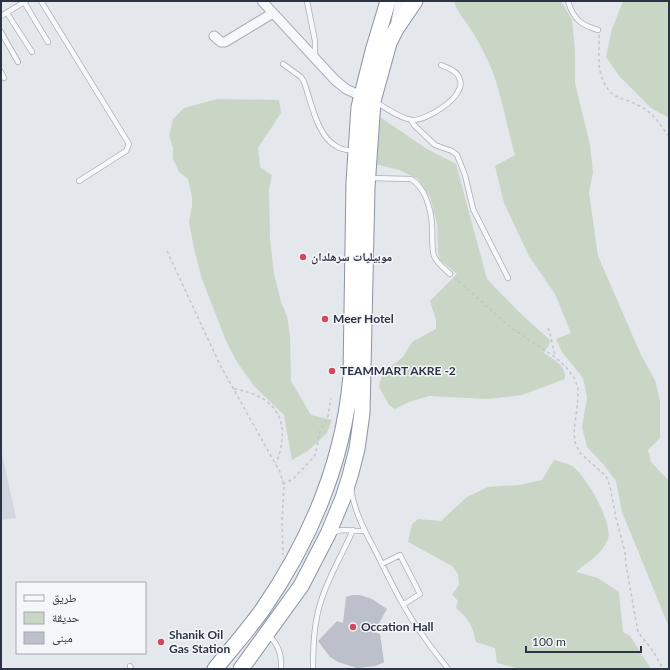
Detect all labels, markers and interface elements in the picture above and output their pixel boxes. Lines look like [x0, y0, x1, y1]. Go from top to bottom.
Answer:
place label: موبيليات سرهلدان [311, 249, 393, 265]
marker: موبيليات سرهلدان [298, 252, 308, 262]
place label: Meer Hotel [333, 311, 394, 326]
marker: Meer Hotel [320, 314, 330, 324]
place label: TEAMMART AKRE -2 [340, 363, 456, 378]
marker: TEAMMART AKRE -2 [327, 366, 337, 376]
legend [16, 582, 146, 654]
text: طريق [52, 590, 77, 605]
text: حديقة [52, 610, 80, 625]
place label: Occation Hall [361, 619, 434, 634]
marker: Occation Hall [348, 622, 358, 632]
place label: Shanik Oil Gas Station [169, 627, 230, 656]
scale bar [526, 628, 641, 654]
text: مبنى [52, 630, 73, 645]
text: 100 m [532, 634, 566, 649]
marker: Shanik Oil Gas Station [156, 637, 166, 647]

